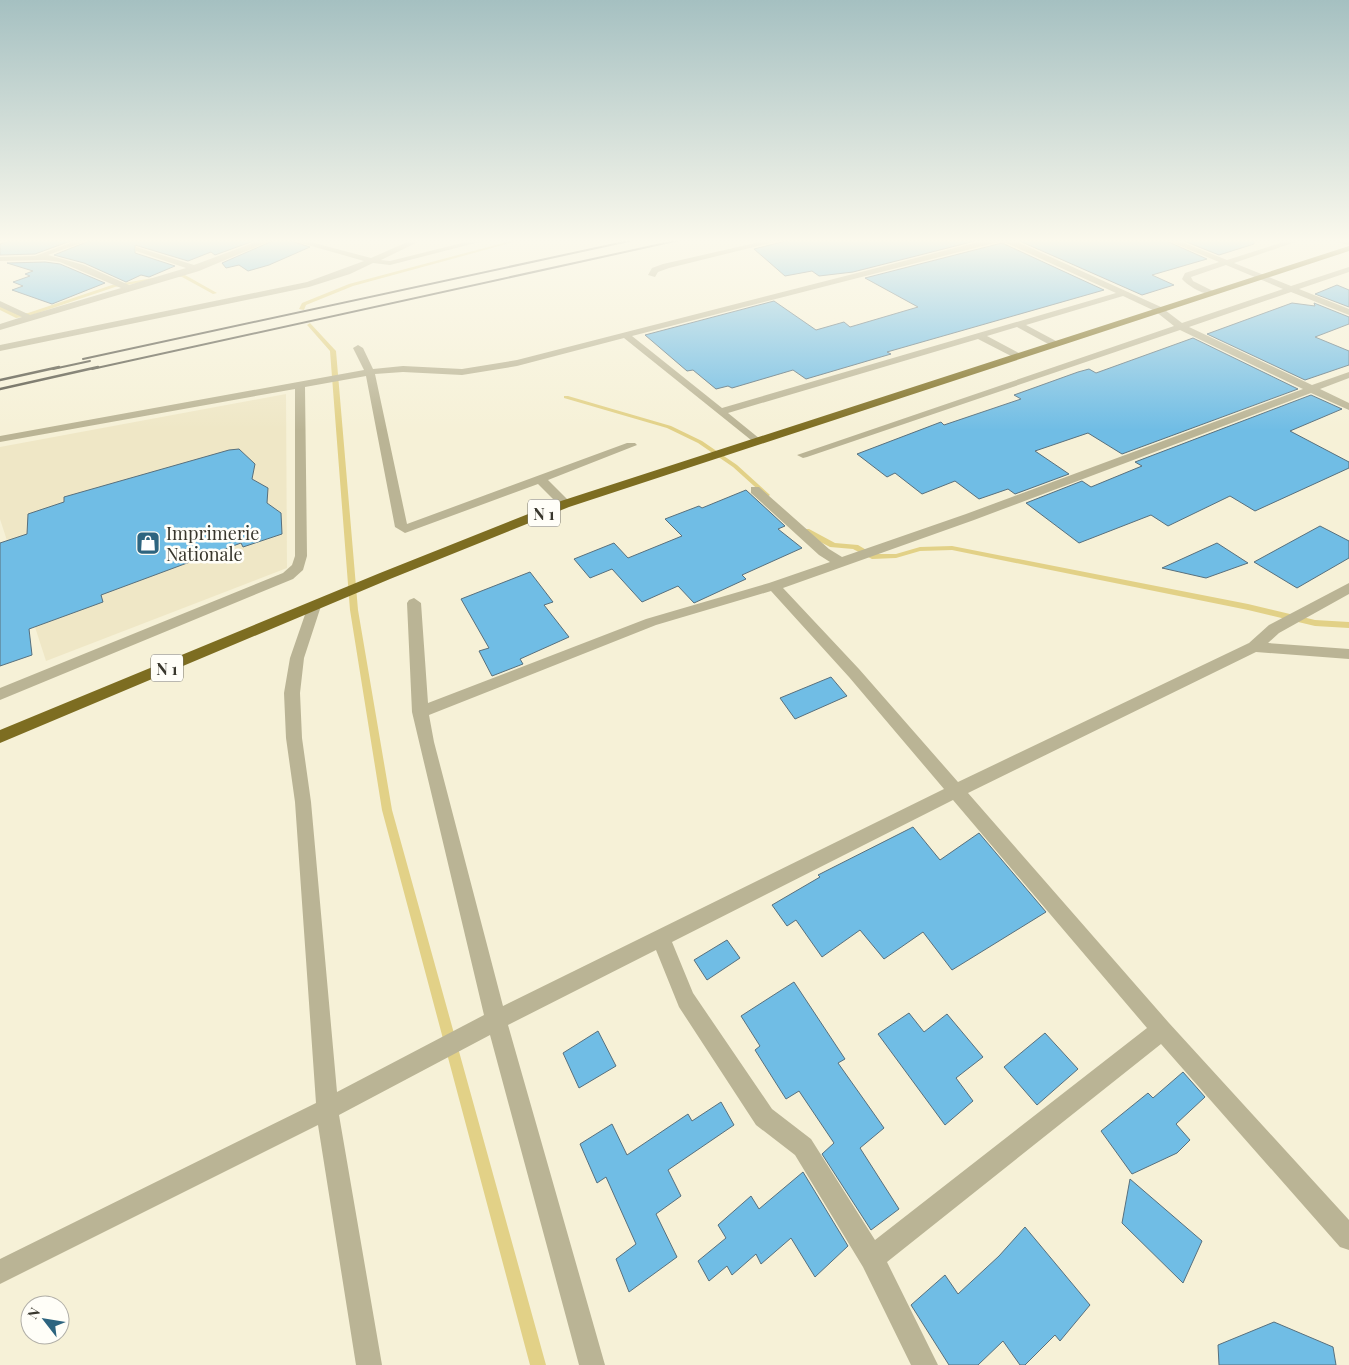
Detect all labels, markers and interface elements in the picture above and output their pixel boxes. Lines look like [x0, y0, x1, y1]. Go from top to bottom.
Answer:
road number: N 1 [528, 499, 560, 526]
place label: Imprimerie Nationale [166, 521, 259, 566]
shop icon: Imprimerie Nationale [135, 530, 161, 556]
road number: N 1 [151, 654, 183, 681]
north arrow [20, 1295, 70, 1345]
text: N [23, 1304, 44, 1322]

